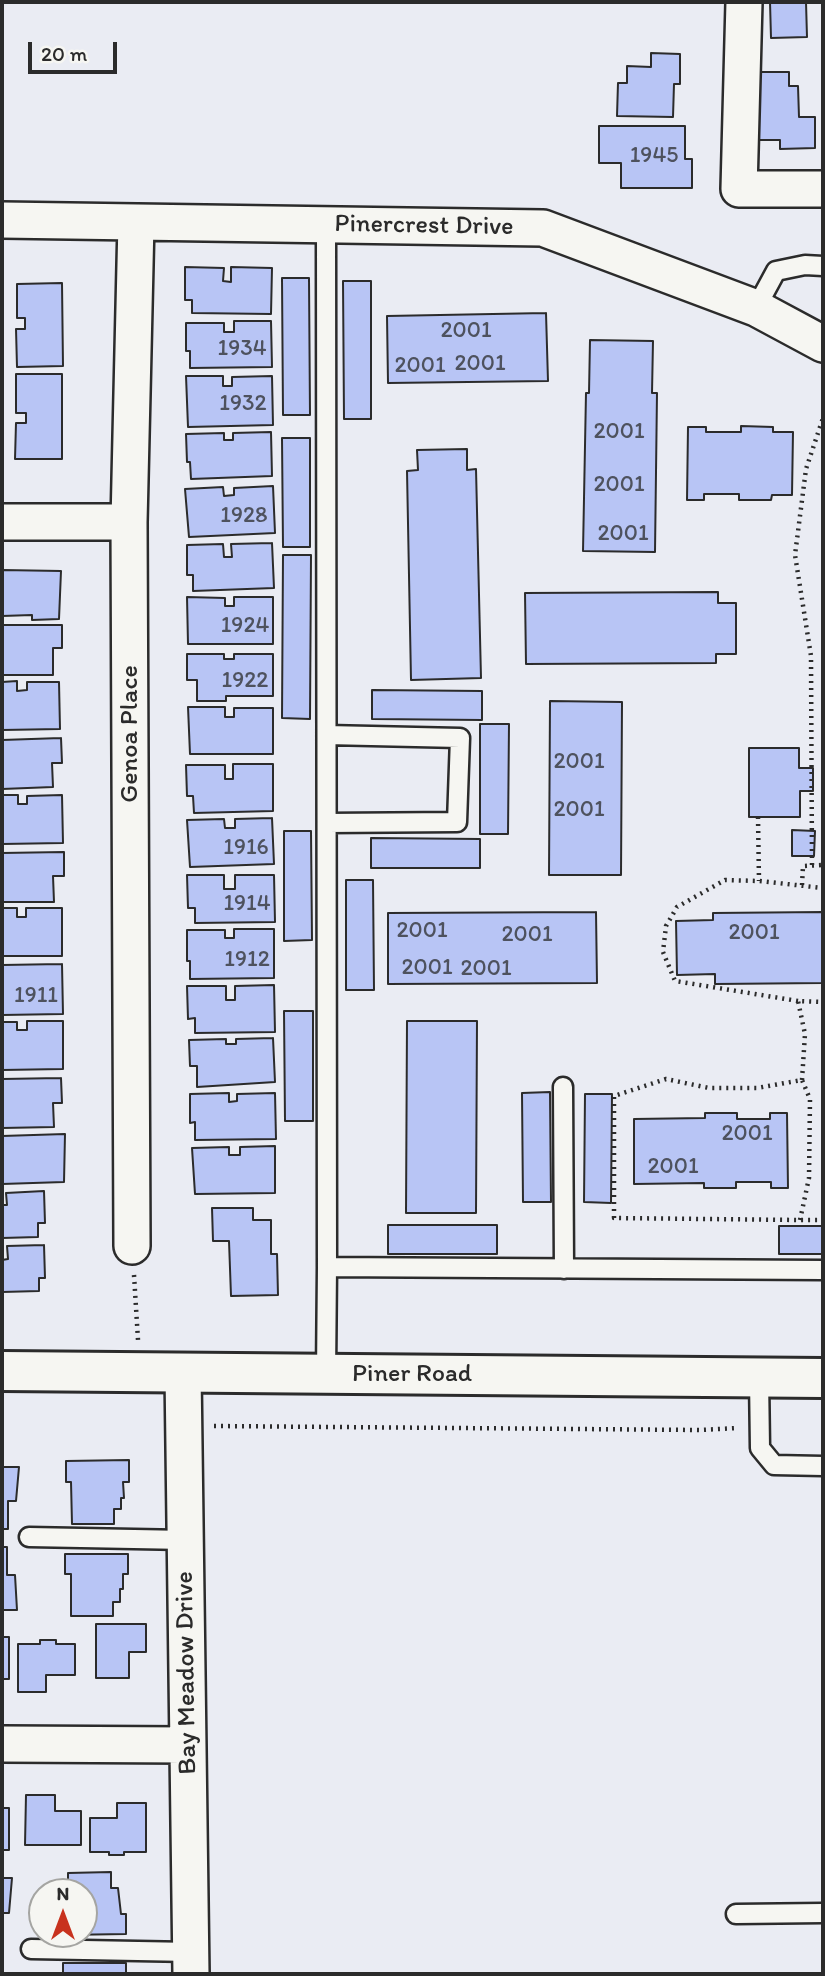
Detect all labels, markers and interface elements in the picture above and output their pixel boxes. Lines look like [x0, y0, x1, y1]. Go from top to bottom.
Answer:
scale bar [32, 28, 121, 72]
text: 20 m [41, 41, 87, 66]
house number: 1945 [630, 142, 678, 170]
street label: Pinercrest Drive [334, 209, 514, 243]
house number: 2001 [440, 317, 492, 345]
house number: 1934 [217, 335, 267, 363]
house number: 2001 [454, 350, 506, 378]
house number: 2001 [394, 352, 446, 380]
house number: 1932 [219, 390, 267, 418]
house number: 2001 [593, 418, 645, 446]
house number: 2001 [593, 471, 645, 499]
house number: 1928 [220, 502, 268, 530]
house number: 2001 [597, 520, 649, 548]
house number: 1924 [221, 612, 269, 640]
street label: Genoa Place [114, 665, 146, 803]
house number: 1922 [222, 667, 268, 695]
house number: 2001 [553, 748, 605, 776]
house number: 2001 [553, 796, 605, 824]
house number: 1916 [223, 834, 269, 862]
house number: 1914 [223, 890, 271, 918]
house number: 2001 [396, 917, 448, 945]
house number: 2001 [728, 919, 780, 947]
house number: 2001 [501, 921, 553, 949]
house number: 1912 [224, 946, 270, 974]
house number: 2001 [401, 954, 453, 982]
house number: 2001 [460, 955, 512, 983]
house number: 1911 [14, 982, 58, 1010]
house number: 2001 [721, 1120, 773, 1148]
house number: 2001 [647, 1153, 699, 1181]
street label: Piner Road [352, 1358, 472, 1390]
street label: Bay Meadow Drive [170, 1571, 204, 1775]
north arrow [28, 1878, 98, 1948]
text: N [57, 1882, 69, 1905]

